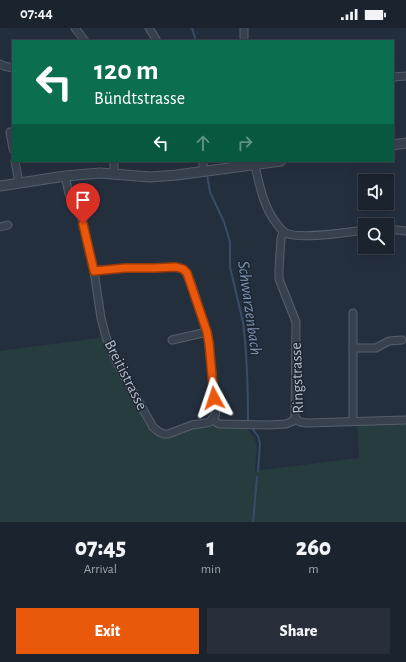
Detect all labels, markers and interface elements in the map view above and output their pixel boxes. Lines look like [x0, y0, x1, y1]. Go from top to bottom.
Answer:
text: 07:44 [20, 6, 53, 21]
icon: left [28, 56, 80, 108]
text: 120 m [94, 57, 159, 85]
text: Bündtstrasse [94, 90, 185, 108]
icon: left [150, 132, 172, 154]
icon: ahead [192, 132, 214, 154]
icon: right [234, 132, 256, 154]
map controls [358, 174, 394, 254]
button: sound [358, 174, 394, 210]
pin [66, 183, 100, 224]
icon: arrive [72, 189, 94, 211]
button: search [358, 218, 394, 254]
water label: Schwarzenbach [235, 260, 265, 356]
street label: Breitistrasse [102, 337, 150, 413]
street label: Ringstrasse [288, 342, 306, 414]
position arrow [193, 377, 235, 419]
text: 07:45 [75, 536, 126, 560]
text: 1 [206, 536, 215, 560]
text: 260 [296, 536, 331, 560]
text: Arrival [84, 563, 117, 576]
text: min [201, 563, 221, 576]
text: m [308, 563, 319, 576]
button: Exit [16, 608, 199, 654]
button: Share [207, 608, 390, 654]

